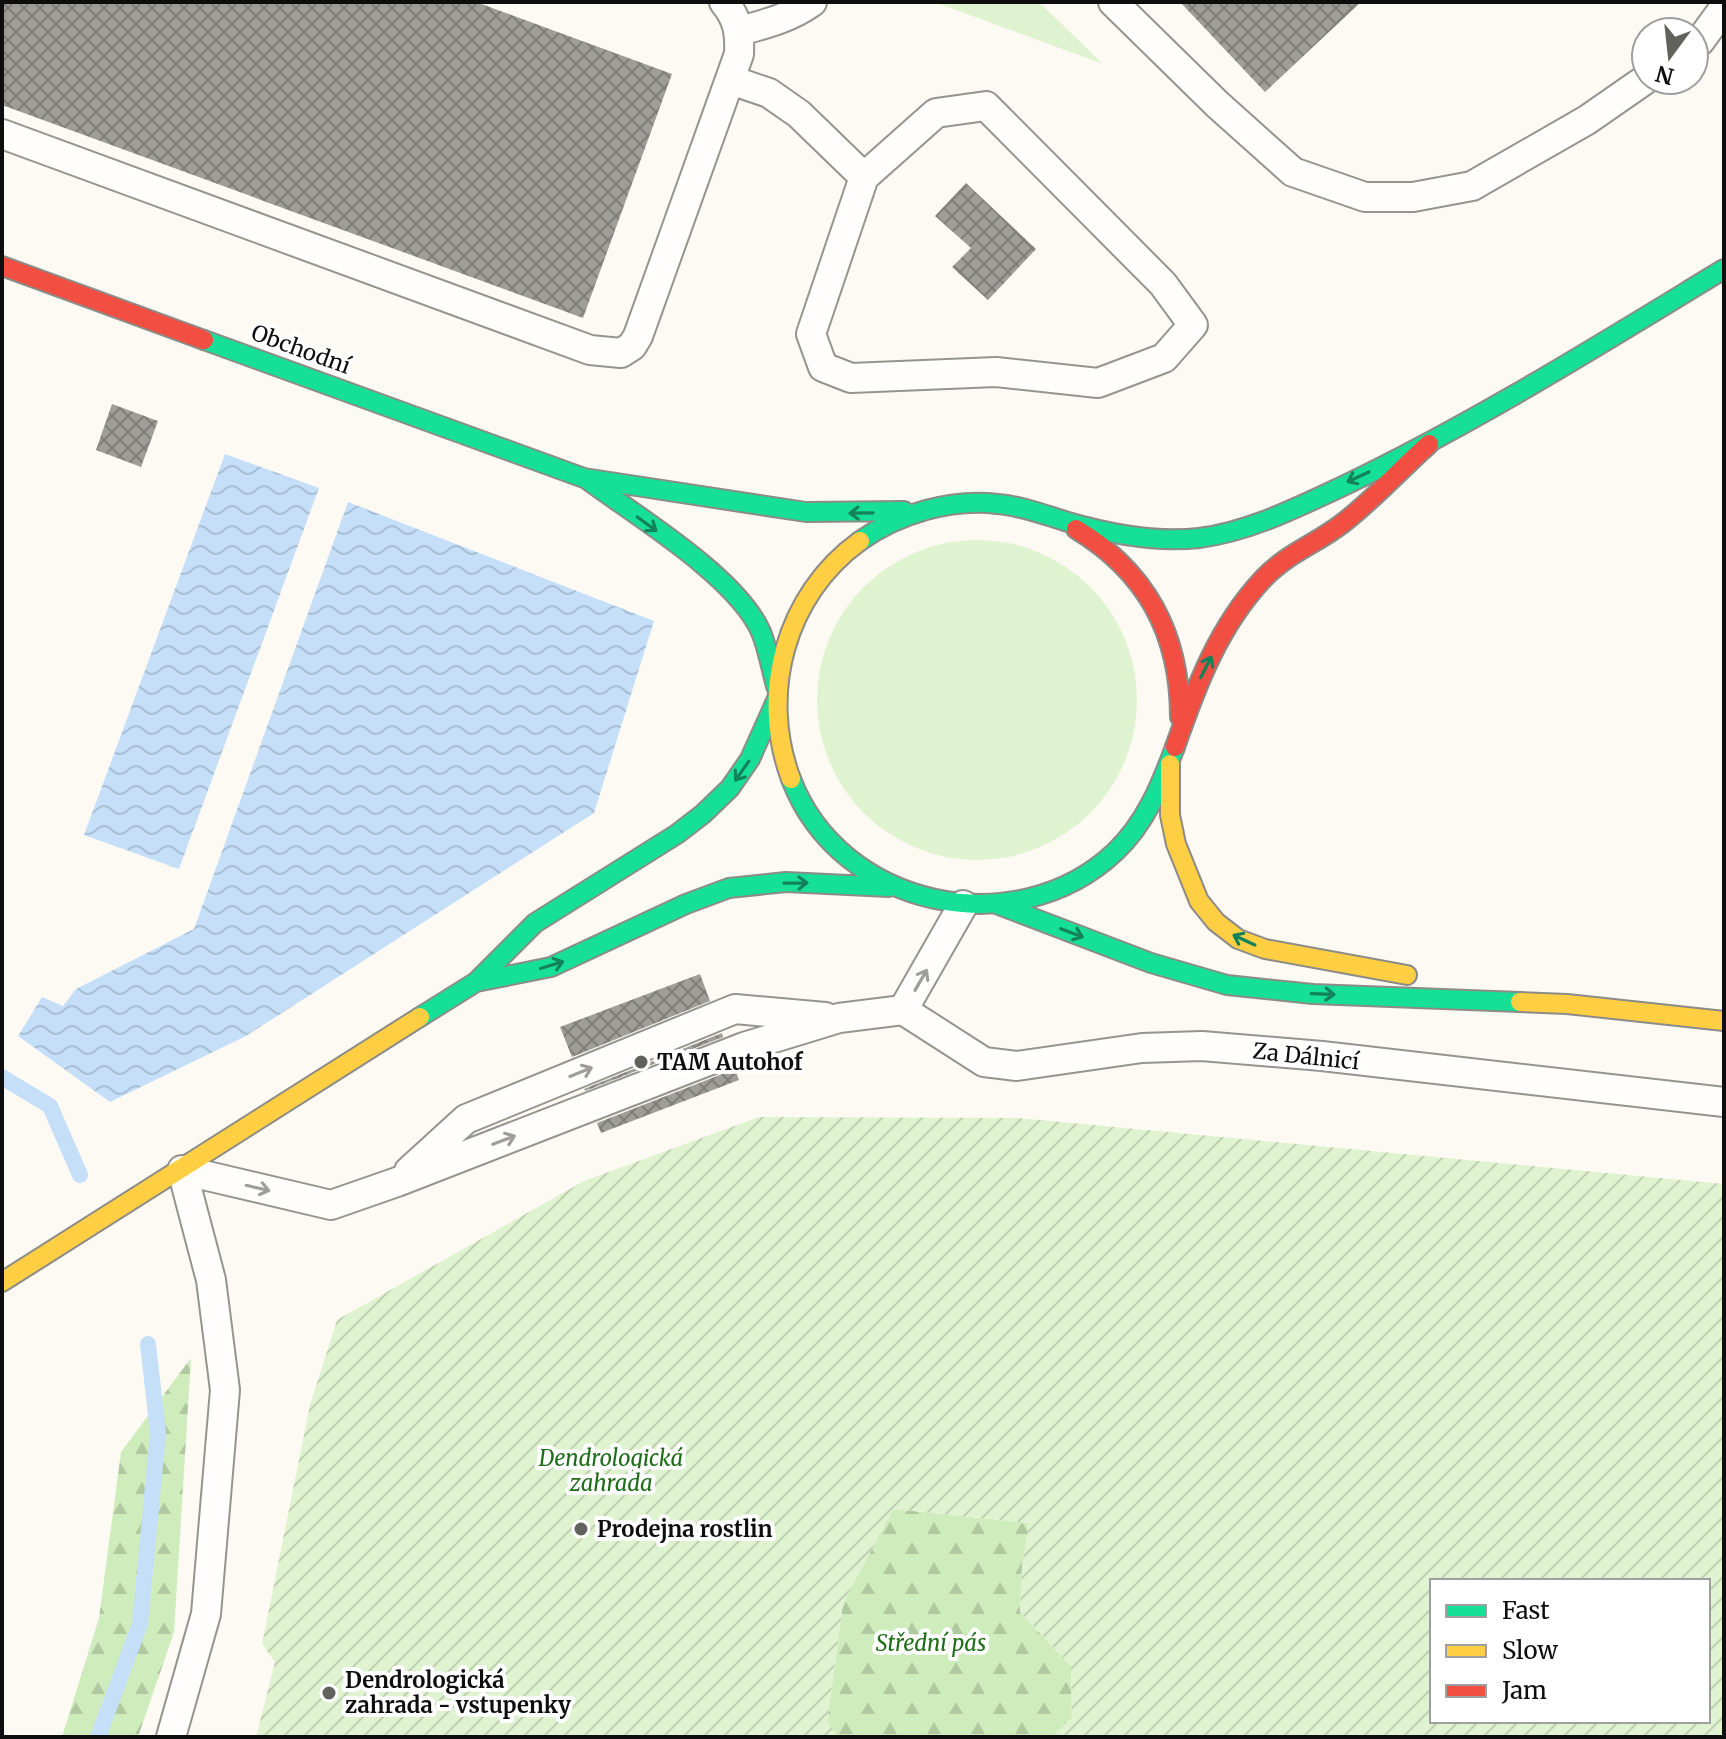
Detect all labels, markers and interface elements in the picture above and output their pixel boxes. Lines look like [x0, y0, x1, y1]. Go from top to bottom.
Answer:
north arrow [1630, 16, 1710, 96]
text: N [1652, 59, 1677, 91]
street label: Obchodní [248, 318, 355, 380]
one-way arrow [1346, 470, 1370, 485]
one-way arrow [848, 505, 875, 521]
one-way arrow [635, 515, 657, 532]
one-way arrow [1199, 656, 1214, 680]
one-way arrow [734, 759, 750, 781]
one-way arrow [782, 875, 809, 891]
one-way arrow [1059, 927, 1084, 941]
one-way arrow [1233, 932, 1257, 947]
one-way arrow [539, 957, 565, 972]
one-way arrow [913, 969, 929, 992]
one-way arrow [1309, 987, 1336, 1002]
street label: Za Dálnicí [1251, 1036, 1361, 1076]
place label: TAM Autohof [657, 1048, 804, 1076]
marker: TAM Autohof [632, 1053, 650, 1071]
one-way arrow [568, 1064, 593, 1078]
one-way arrow [491, 1132, 516, 1146]
one-way arrow [245, 1181, 271, 1196]
park label: Dendrologická zahrada [538, 1444, 684, 1497]
place label: Prodejna rostlin [597, 1515, 772, 1543]
marker: Prodejna rostlin [572, 1520, 590, 1538]
legend [1430, 1579, 1710, 1723]
text: Fast [1502, 1595, 1550, 1626]
park label: Střední pás [876, 1629, 986, 1657]
text: Slow [1502, 1635, 1558, 1666]
place label: Dendrologická zahrada - vstupenky [345, 1666, 572, 1719]
text: Jam [1501, 1675, 1547, 1706]
marker: Dendrologická zahrada - vstupenky [320, 1684, 338, 1702]

